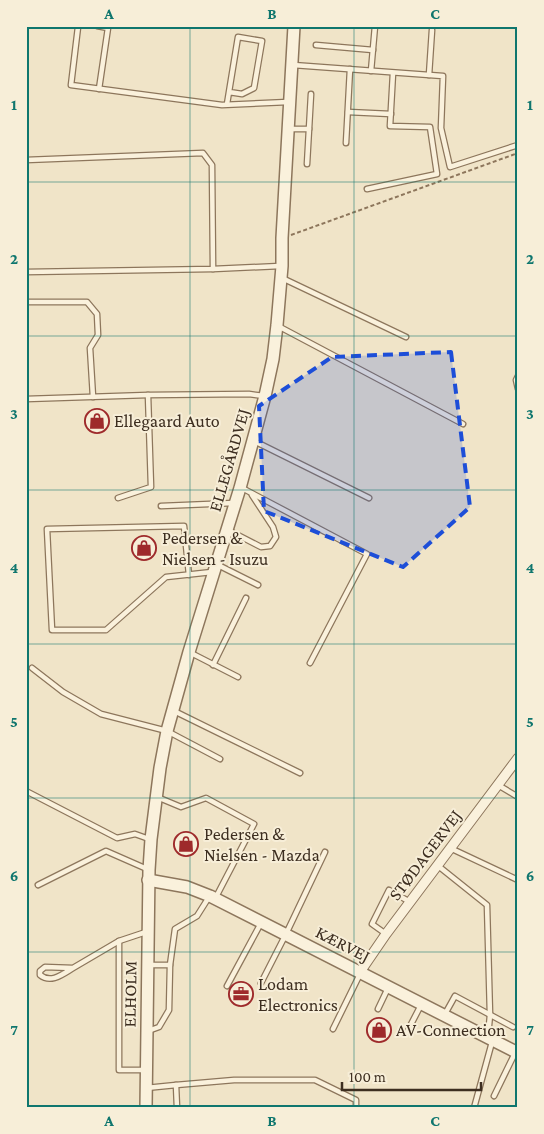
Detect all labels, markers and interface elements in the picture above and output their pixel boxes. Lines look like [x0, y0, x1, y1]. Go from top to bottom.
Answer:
text: A [103, 5, 114, 22]
text: B [267, 5, 277, 22]
text: C [430, 5, 440, 22]
text: 1 [11, 96, 17, 113]
text: 1 [527, 96, 533, 113]
text: 2 [10, 250, 18, 267]
text: 2 [526, 250, 534, 267]
text: 3 [10, 405, 18, 422]
text: 3 [526, 405, 534, 422]
street label: ELLEGÅRDVEJ [205, 406, 253, 514]
shop icon: Ellegaard Auto [84, 408, 110, 434]
place label: Ellegaard Auto [114, 411, 220, 431]
place label: Pedersen & Nielsen - Isuzu [162, 528, 269, 569]
shop icon: Pedersen & Nielsen - Isuzu [131, 535, 157, 561]
text: 4 [10, 559, 19, 576]
text: 4 [526, 559, 535, 576]
text: 5 [10, 713, 18, 730]
text: 5 [526, 713, 534, 730]
street label: STØDAGERVEJ [384, 806, 466, 904]
place label: Pedersen & Nielsen - Mazda [204, 824, 320, 865]
shop icon: Pedersen & Nielsen - Mazda [173, 831, 199, 857]
text: 6 [10, 867, 18, 884]
text: 6 [526, 867, 534, 884]
street label: KÆRVEJ [312, 922, 374, 966]
street label: ELHOLM [119, 961, 141, 1027]
place label: Lodam Electronics [258, 974, 338, 1015]
office icon: Lodam Electronics [228, 981, 254, 1007]
shop icon: AV-Connection [366, 1017, 392, 1043]
place label: AV-Connection [396, 1020, 506, 1040]
text: 7 [10, 1021, 18, 1038]
text: 7 [526, 1021, 534, 1038]
scale bar [342, 1059, 480, 1091]
text: 100 m [349, 1069, 386, 1085]
text: A [103, 1112, 114, 1129]
text: B [267, 1112, 277, 1129]
text: C [430, 1112, 440, 1129]

